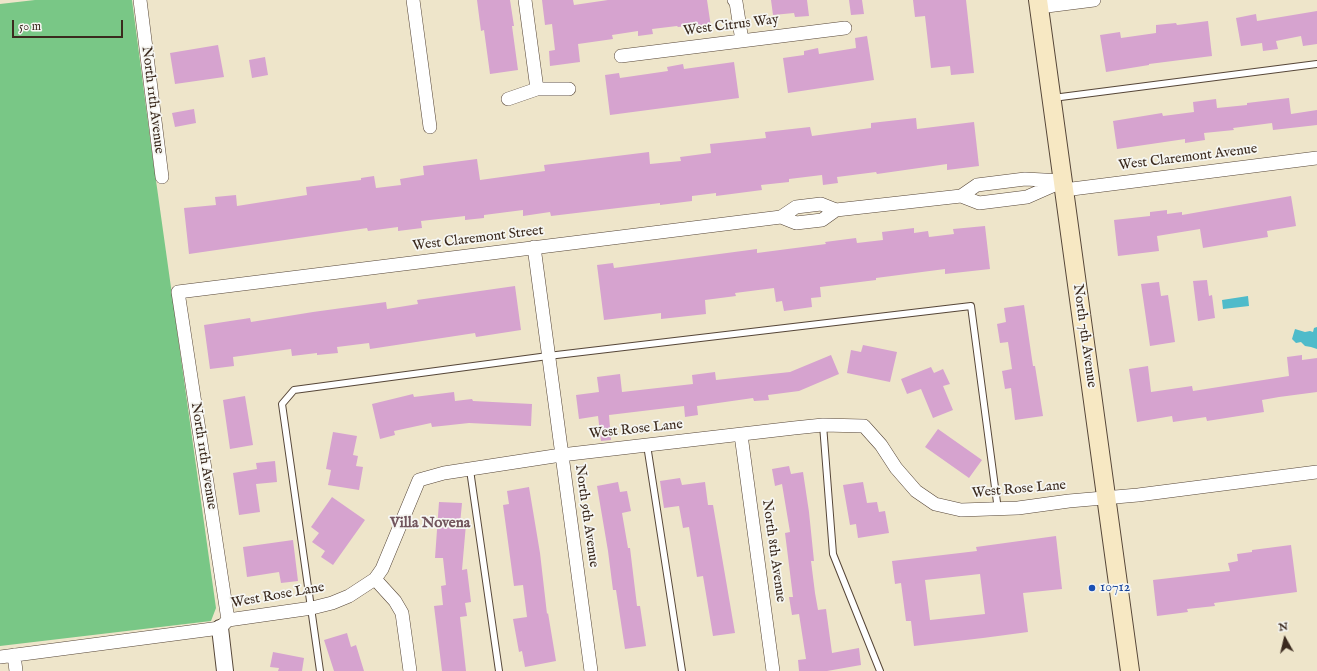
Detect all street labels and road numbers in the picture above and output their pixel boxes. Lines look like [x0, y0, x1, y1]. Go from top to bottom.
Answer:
street label: West Citrus Way [682, 12, 780, 40]
street label: North 11th Avenue [137, 45, 167, 155]
street label: West Claremont Avenue [1118, 141, 1258, 175]
street label: West Claremont Street [412, 223, 544, 255]
street label: North 7th Avenue [1068, 283, 1100, 389]
street label: North 11th Avenue [186, 401, 220, 511]
street label: West Rose Lane [588, 417, 684, 443]
street label: North 9th Avenue [570, 463, 602, 569]
street label: West Rose Lane [971, 478, 1067, 502]
street label: North 8th Avenue [757, 499, 789, 603]
street label: West Rose Lane [230, 580, 326, 612]

